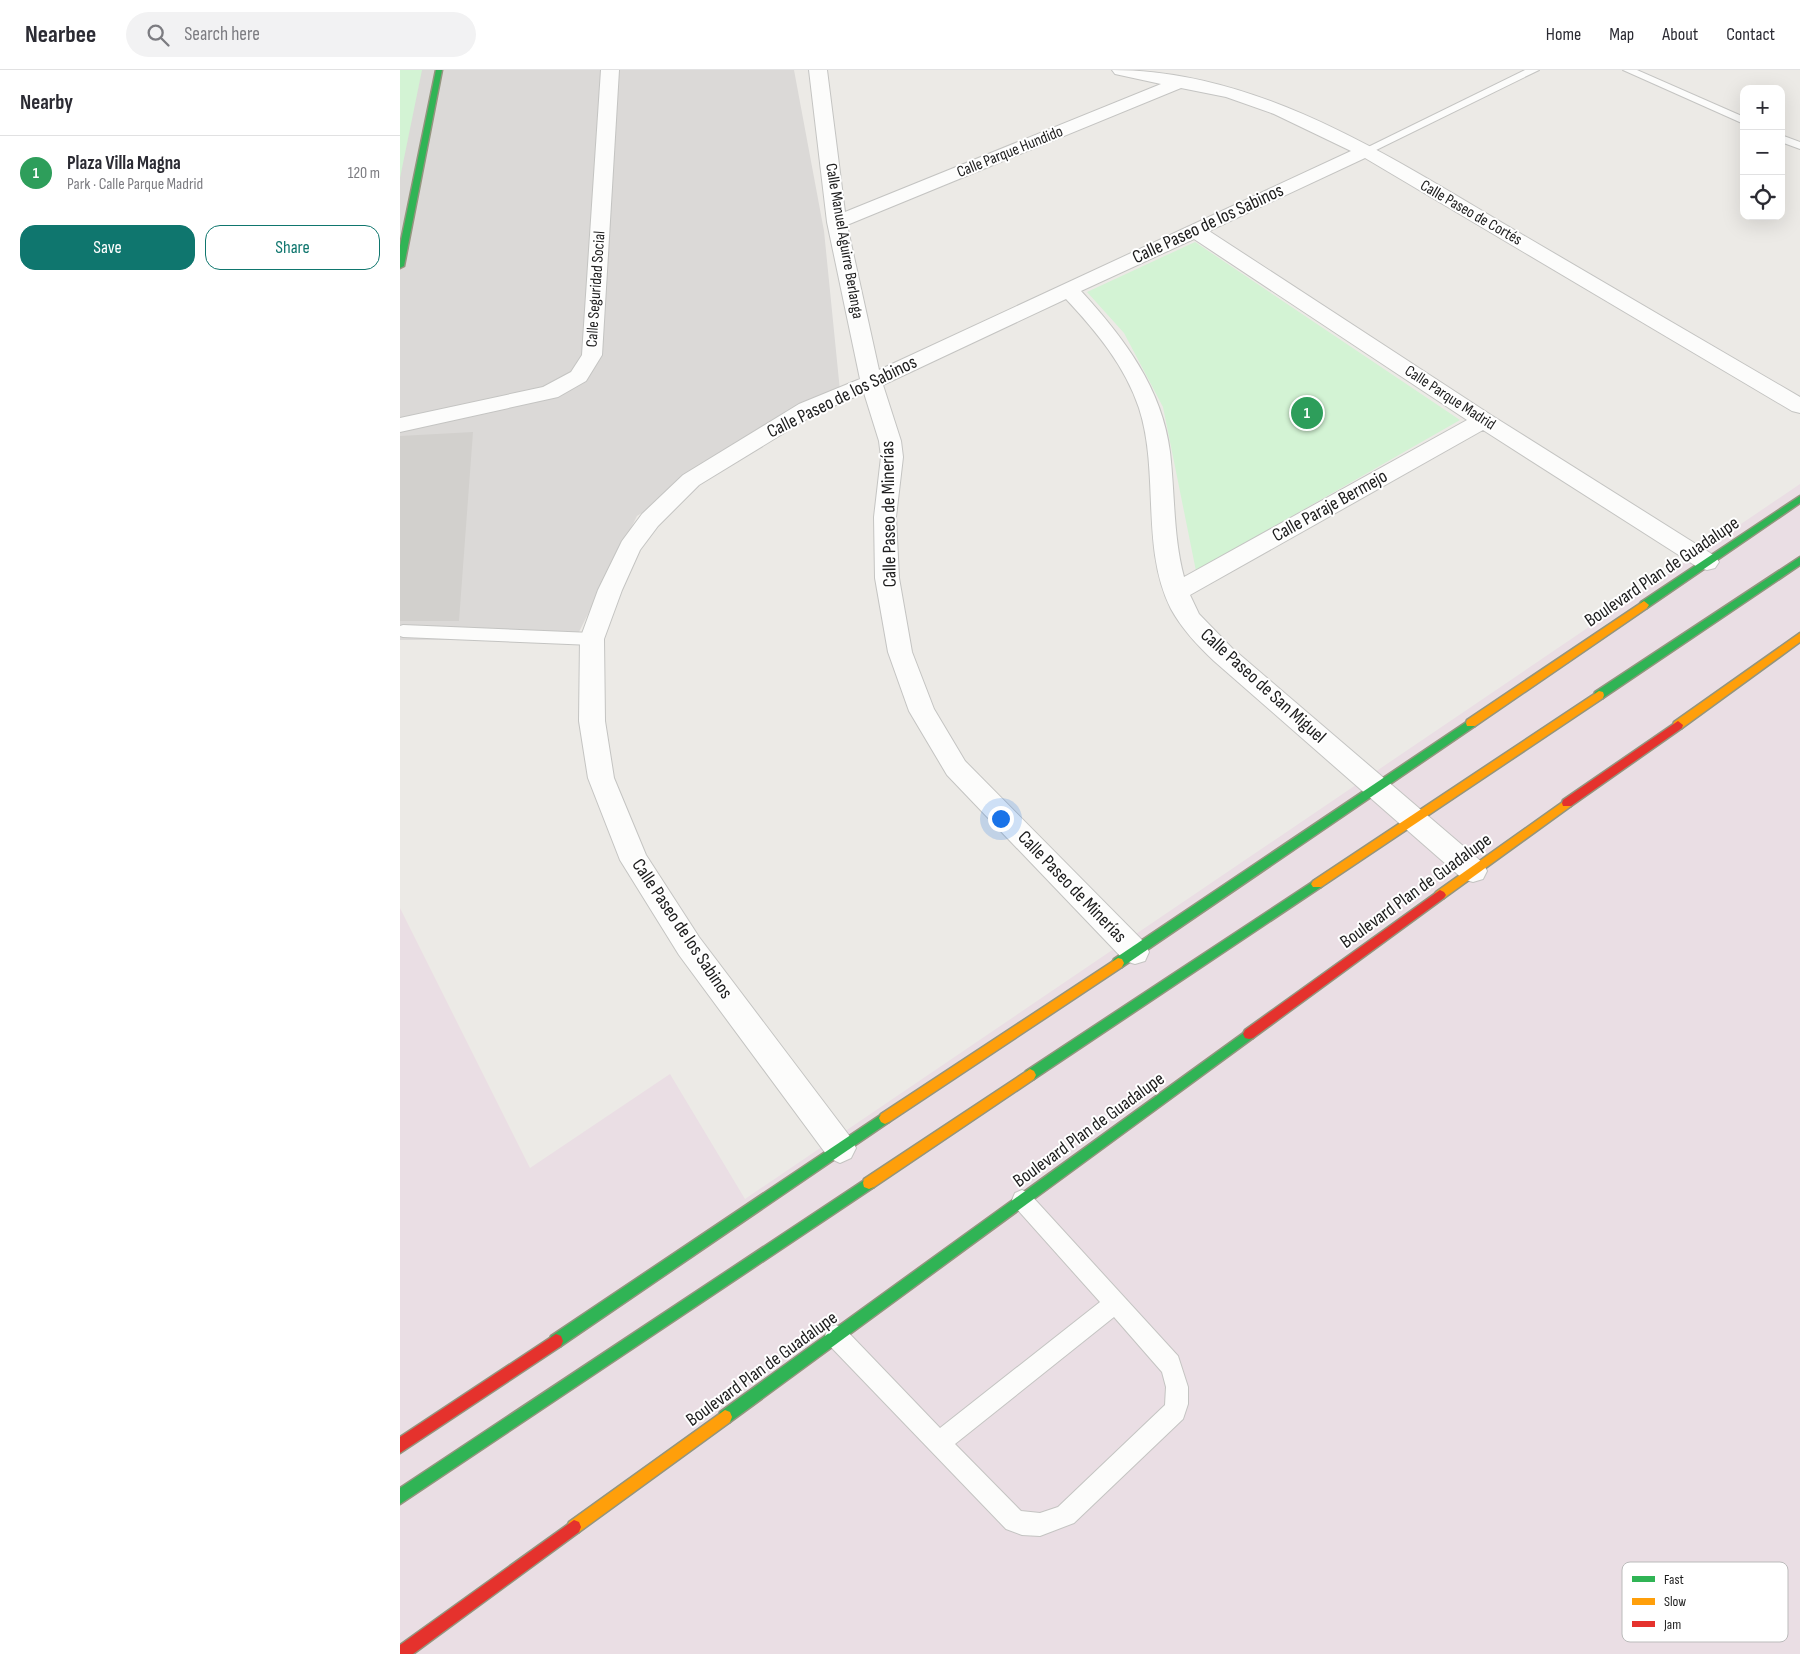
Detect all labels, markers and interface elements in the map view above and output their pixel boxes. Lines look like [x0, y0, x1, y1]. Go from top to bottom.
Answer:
search box [126, 12, 476, 57]
text: Nearbee [25, 20, 96, 49]
icon: search [144, 21, 172, 49]
text: Search here [184, 23, 260, 46]
text: Home [1546, 24, 1581, 45]
text: Map [1609, 24, 1634, 45]
text: About [1662, 24, 1698, 45]
text: Contact [1726, 24, 1775, 45]
map controls [1740, 85, 1785, 220]
button: + [1740, 85, 1785, 130]
text: Nearby [20, 90, 73, 115]
street label: Calle Parque Hundido [954, 122, 1066, 182]
button: − [1740, 130, 1785, 175]
text: Plaza Villa Magna [67, 152, 181, 175]
street label: Calle Manuel Aguirre Berlanga [821, 162, 867, 320]
text: 1 [33, 164, 39, 183]
text: 120 m [348, 164, 380, 183]
text: Park · Calle Parque Madrid [67, 175, 203, 194]
button: locate [1740, 175, 1785, 220]
street label: Calle Paseo de Cortés [1417, 176, 1525, 250]
street label: Calle Paseo de los Sabinos [1129, 179, 1287, 269]
button: Save [20, 225, 195, 270]
button: Share [205, 225, 380, 270]
street label: Calle Seguridad Social [582, 230, 610, 348]
street label: Calle Paseo de los Sabinos [763, 351, 921, 443]
street label: Calle Parque Madrid [1401, 362, 1499, 434]
pin: 1 [1291, 394, 1323, 432]
street label: Calle Paseo de Minerías [876, 440, 902, 588]
street label: Calle Paraje Bermejo [1268, 465, 1392, 547]
street label: Boulevard Plan de Guadalupe [1580, 512, 1744, 632]
street label: Calle Paseo de San Miguel [1195, 624, 1331, 748]
your location [988, 806, 1014, 832]
street label: Calle Paseo de Minerías [1013, 826, 1131, 948]
street label: Boulevard Plan de Guadalupe [1336, 828, 1496, 954]
street label: Calle Paseo de los Sabinos [627, 855, 737, 1004]
street label: Boulevard Plan de Guadalupe [1009, 1067, 1169, 1193]
street label: Boulevard Plan de Guadalupe [682, 1306, 842, 1432]
legend [1622, 1562, 1788, 1642]
text: Fast [1664, 1571, 1684, 1588]
text: Slow [1664, 1593, 1686, 1610]
text: Jam [1663, 1616, 1681, 1633]

